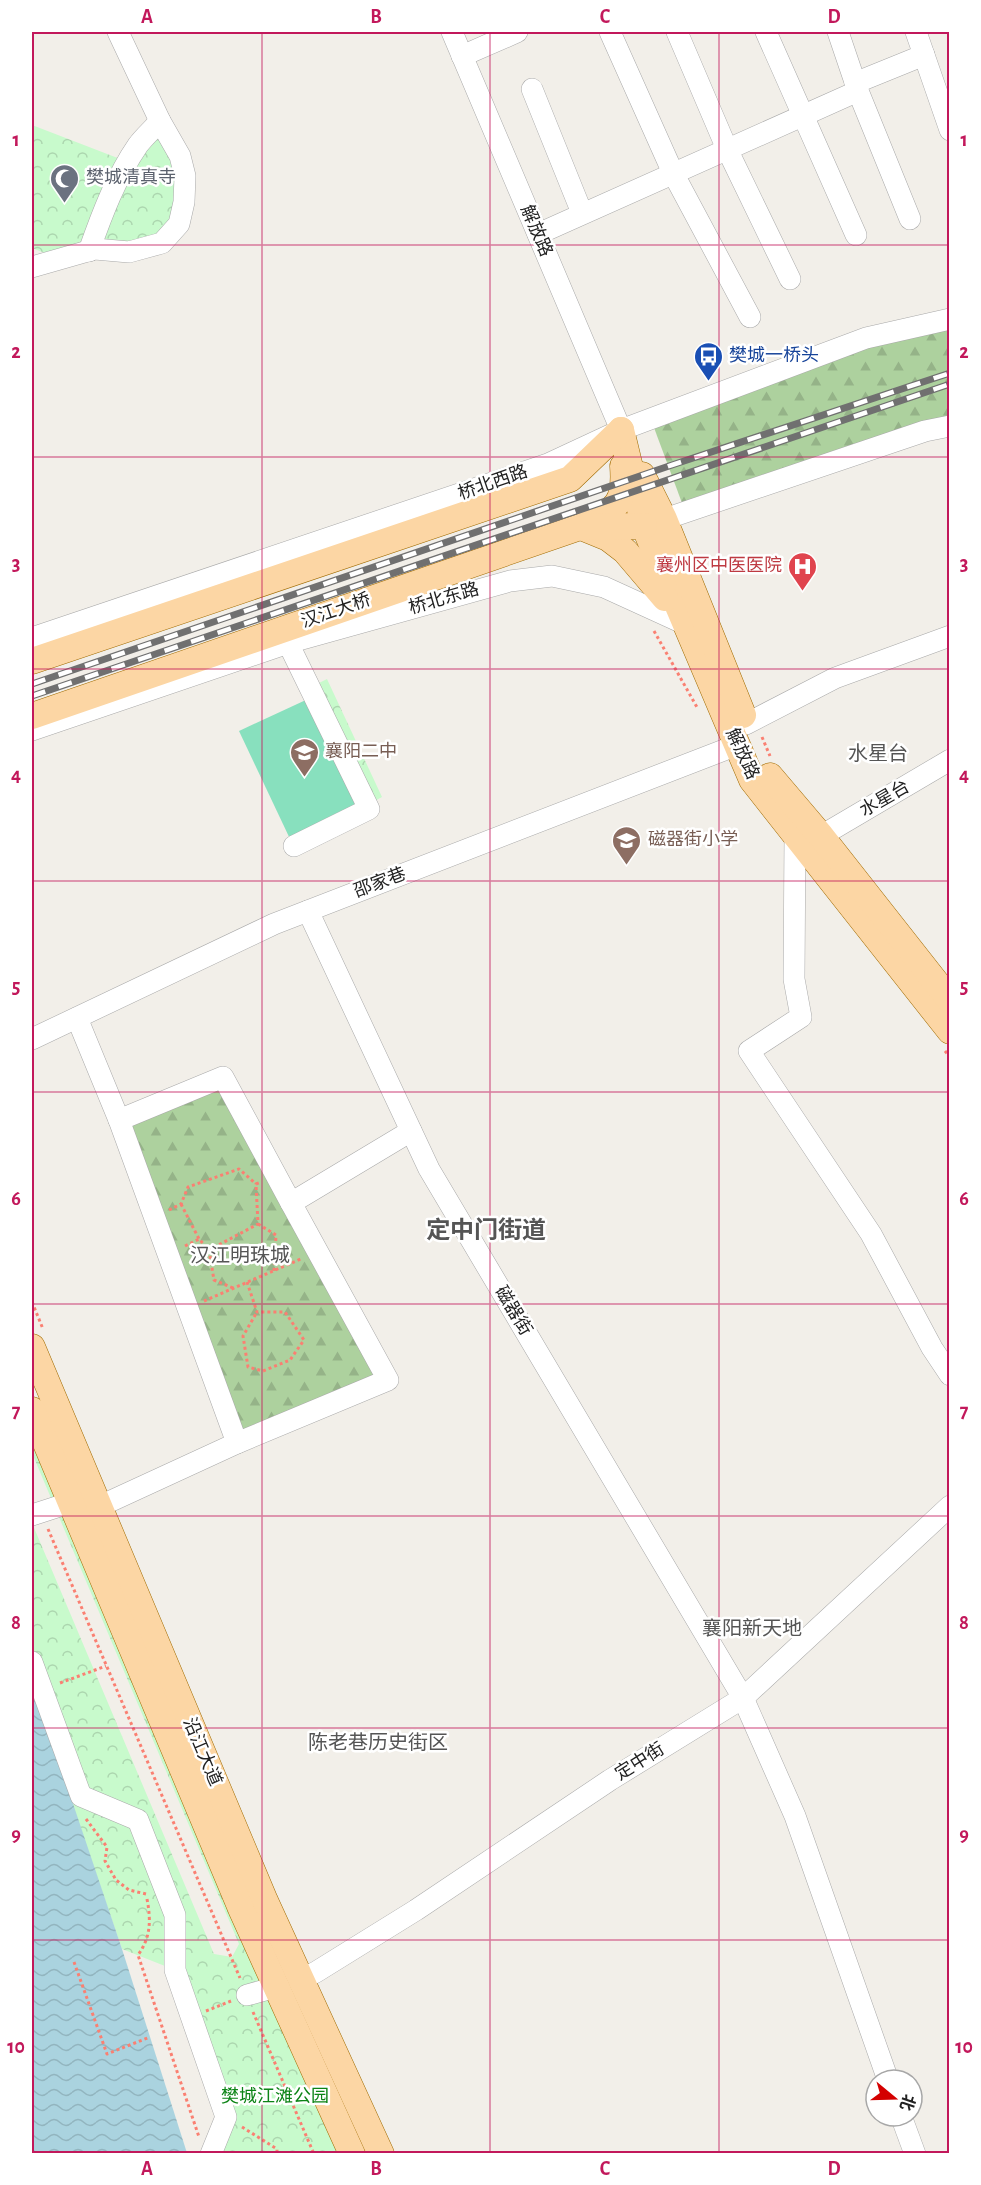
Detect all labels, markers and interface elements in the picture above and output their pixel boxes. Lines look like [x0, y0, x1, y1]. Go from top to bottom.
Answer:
text: A [141, 7, 153, 27]
text: B [370, 7, 382, 27]
text: C [600, 7, 611, 27]
text: D [827, 7, 841, 27]
text: 1 [12, 130, 20, 150]
text: 1 [960, 130, 968, 150]
mosque icon: 樊城清真寺 [49, 162, 81, 204]
place label: 樊城清真寺 [86, 167, 176, 187]
street label: 解放路 [517, 202, 557, 259]
bus stop icon: 樊城一桥头 [692, 340, 724, 382]
text: 2 [11, 342, 21, 362]
text: 2 [959, 342, 969, 362]
place label: 樊城一桥头 [729, 345, 819, 365]
street label: 桥北西路 [455, 461, 530, 503]
hospital icon: 襄州区中医医院 [787, 550, 819, 592]
text: 3 [12, 554, 20, 574]
text: 3 [960, 554, 968, 574]
place label: 襄州区中医医院 [656, 555, 782, 575]
street label: 桥北东路 [406, 579, 481, 618]
street label: 汉江大桥 [298, 589, 373, 631]
street label: 解放路 [722, 725, 763, 782]
school or university icon: 襄阳二中 [288, 736, 320, 778]
place label: 襄阳二中 [325, 741, 397, 761]
district label: 水星台 [848, 743, 908, 764]
text: 4 [11, 765, 21, 785]
text: 4 [959, 765, 969, 785]
street label: 水星台 [857, 777, 913, 820]
school or university icon: 磁器街小学 [611, 824, 643, 866]
place label: 磁器街小学 [648, 829, 738, 849]
street label: 邵家巷 [351, 863, 408, 901]
text: 5 [12, 977, 20, 997]
text: 5 [960, 977, 968, 997]
text: 6 [11, 1189, 21, 1209]
text: 6 [959, 1189, 969, 1209]
district label: 定中门街道 [426, 1217, 546, 1243]
district label: 汉江明珠城 [190, 1244, 290, 1266]
street label: 磁器街 [491, 1282, 536, 1339]
text: 7 [12, 1401, 21, 1421]
text: 7 [960, 1401, 969, 1421]
text: 8 [11, 1613, 21, 1633]
text: 8 [959, 1613, 969, 1633]
district label: 襄阳新天地 [702, 1617, 802, 1639]
street label: 沿江大道 [180, 1715, 226, 1789]
district label: 陈老巷历史街区 [308, 1732, 448, 1753]
street label: 定中街 [611, 1738, 668, 1784]
text: 9 [11, 1825, 21, 1845]
text: 9 [959, 1825, 969, 1845]
text: 10 [7, 2037, 25, 2057]
text: 10 [955, 2037, 973, 2057]
north arrow [864, 2068, 924, 2128]
park label: 樊城江滩公园 [221, 2086, 329, 2106]
text: 北 [897, 2092, 918, 2113]
text: A [141, 2159, 153, 2179]
text: B [370, 2159, 382, 2179]
text: C [600, 2159, 611, 2179]
text: D [827, 2159, 841, 2179]

